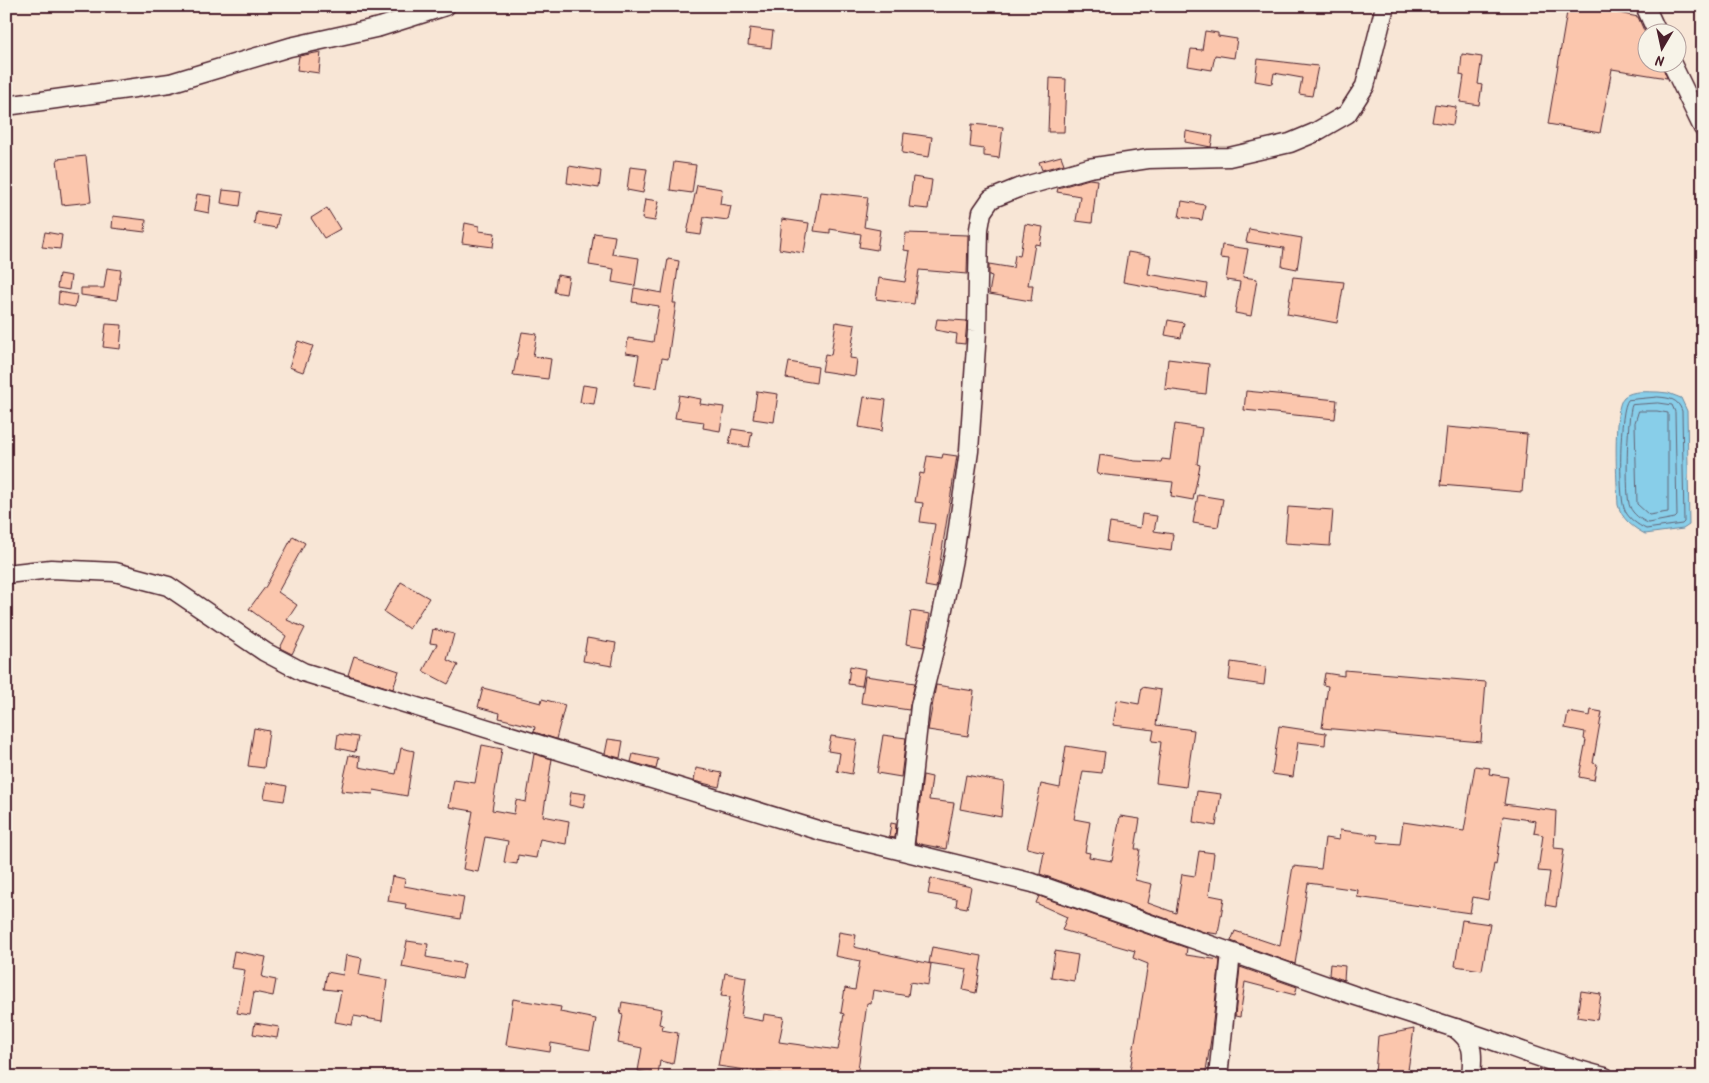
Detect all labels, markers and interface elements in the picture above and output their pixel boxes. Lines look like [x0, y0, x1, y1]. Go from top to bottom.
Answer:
north arrow [1636, 22, 1686, 72]
text: N [1654, 48, 1666, 71]

